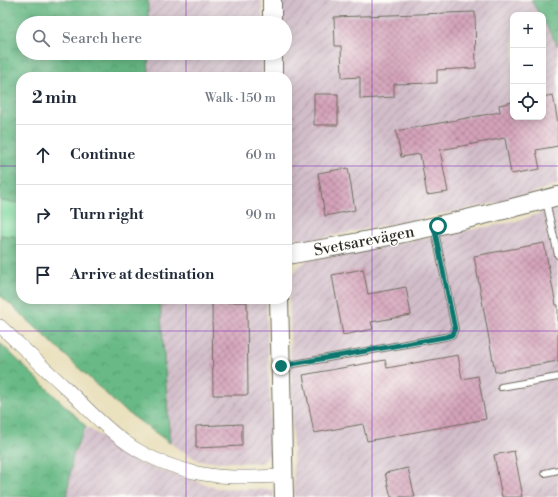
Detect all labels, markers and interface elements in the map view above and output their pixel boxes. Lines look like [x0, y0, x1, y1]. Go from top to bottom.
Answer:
map controls [510, 12, 546, 120]
button: + [510, 12, 546, 48]
search box [16, 16, 292, 60]
icon: search [30, 27, 52, 49]
text: Search here [62, 29, 142, 48]
button: − [510, 48, 546, 84]
button: locate [510, 84, 546, 120]
text: 2 min [32, 87, 77, 109]
text: Walk · 150 m [205, 90, 276, 106]
icon: ahead [32, 144, 54, 166]
text: Continue [70, 145, 135, 164]
text: 60 m [245, 147, 276, 163]
icon: right [32, 204, 54, 226]
text: Turn right [70, 205, 144, 224]
text: 90 m [245, 207, 276, 223]
route start [429, 217, 447, 235]
street label: Svetsarevägen [312, 221, 416, 261]
icon: arrive [32, 264, 54, 286]
text: Arrive at destination [70, 265, 214, 284]
route end [272, 357, 290, 375]

